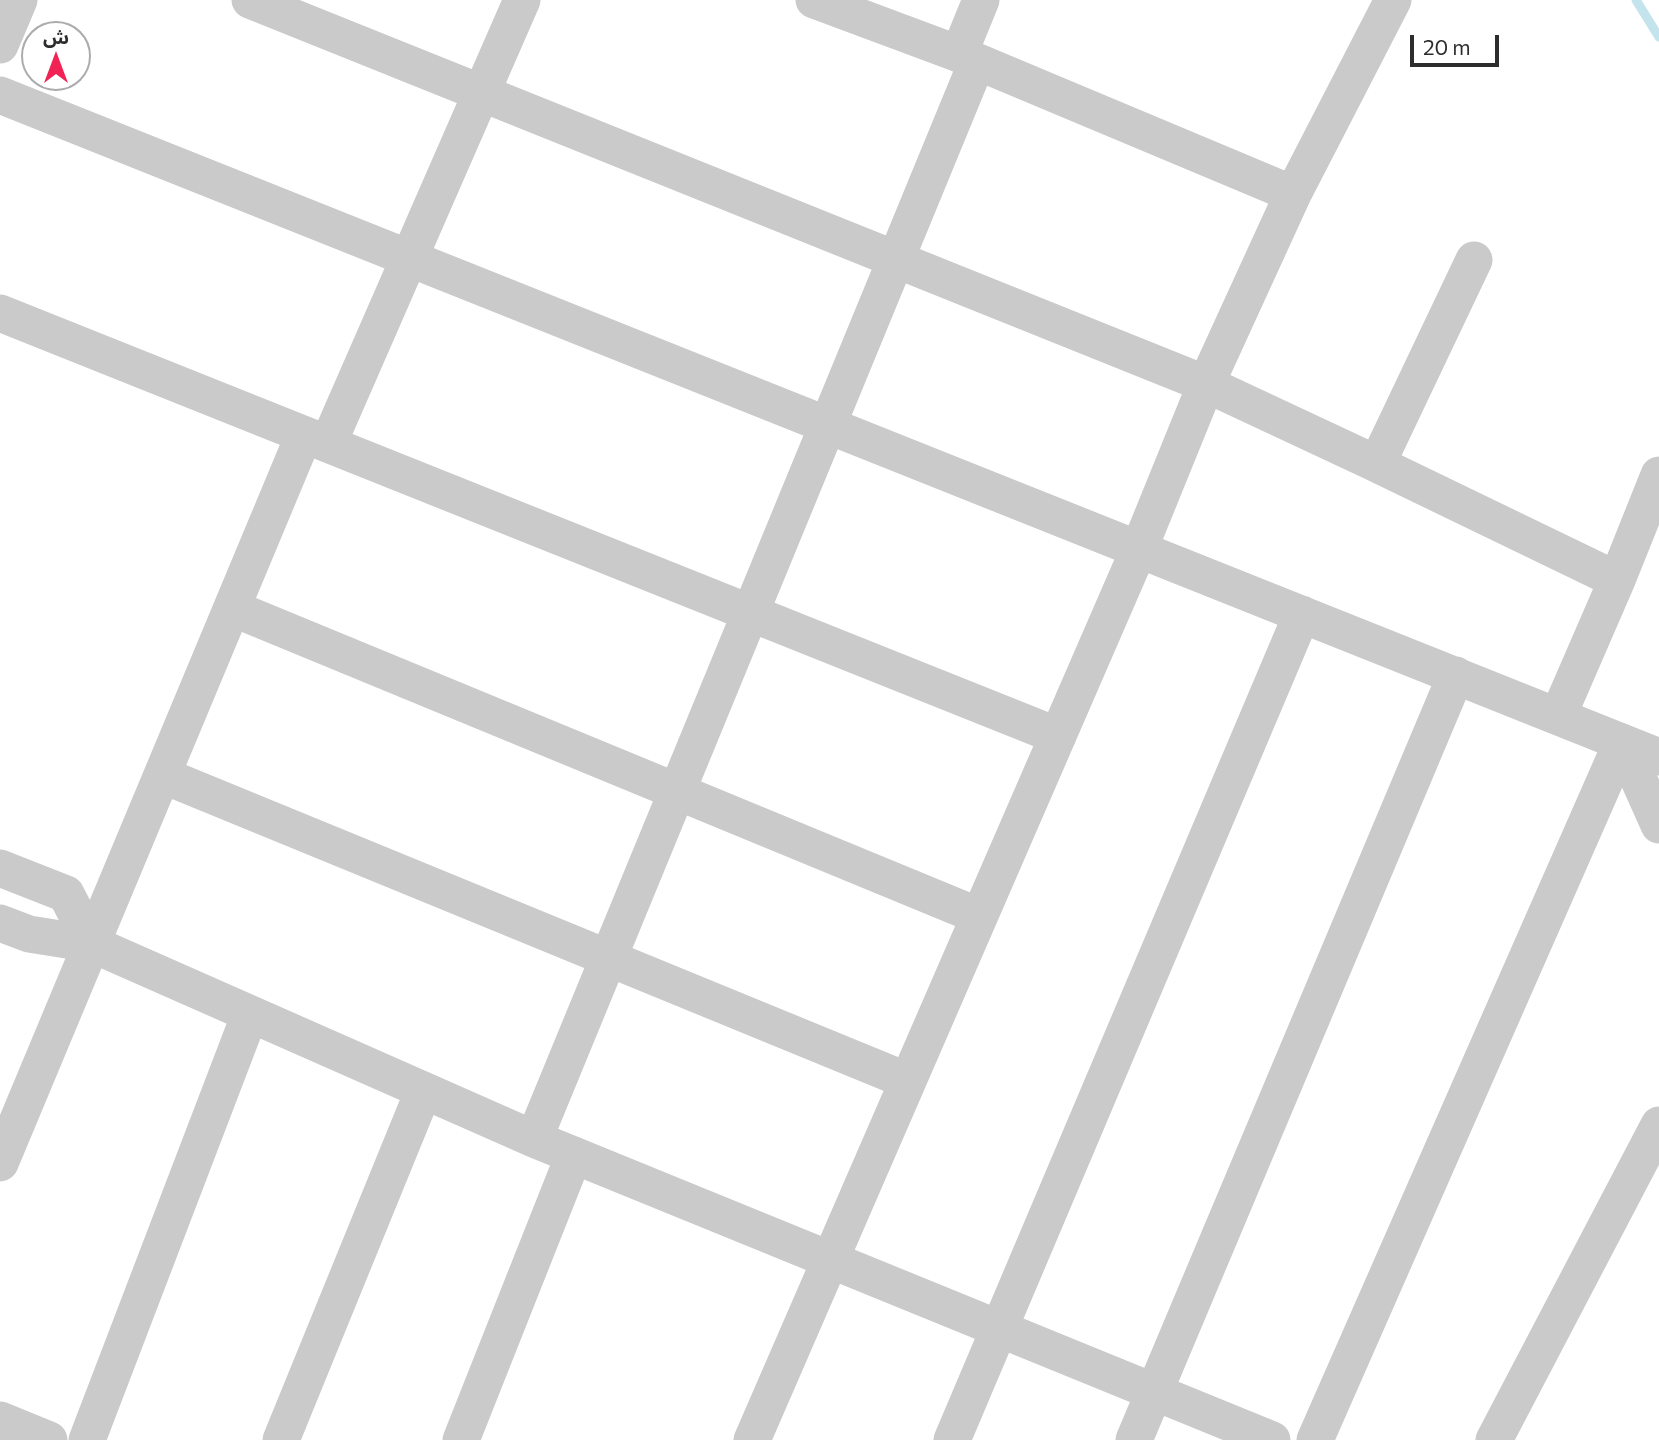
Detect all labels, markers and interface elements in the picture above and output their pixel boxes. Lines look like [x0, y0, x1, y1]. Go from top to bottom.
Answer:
north arrow [21, 21, 91, 91]
scale bar [1414, 21, 1503, 65]
text: ش [43, 25, 69, 48]
text: 20 m [1423, 34, 1471, 59]

